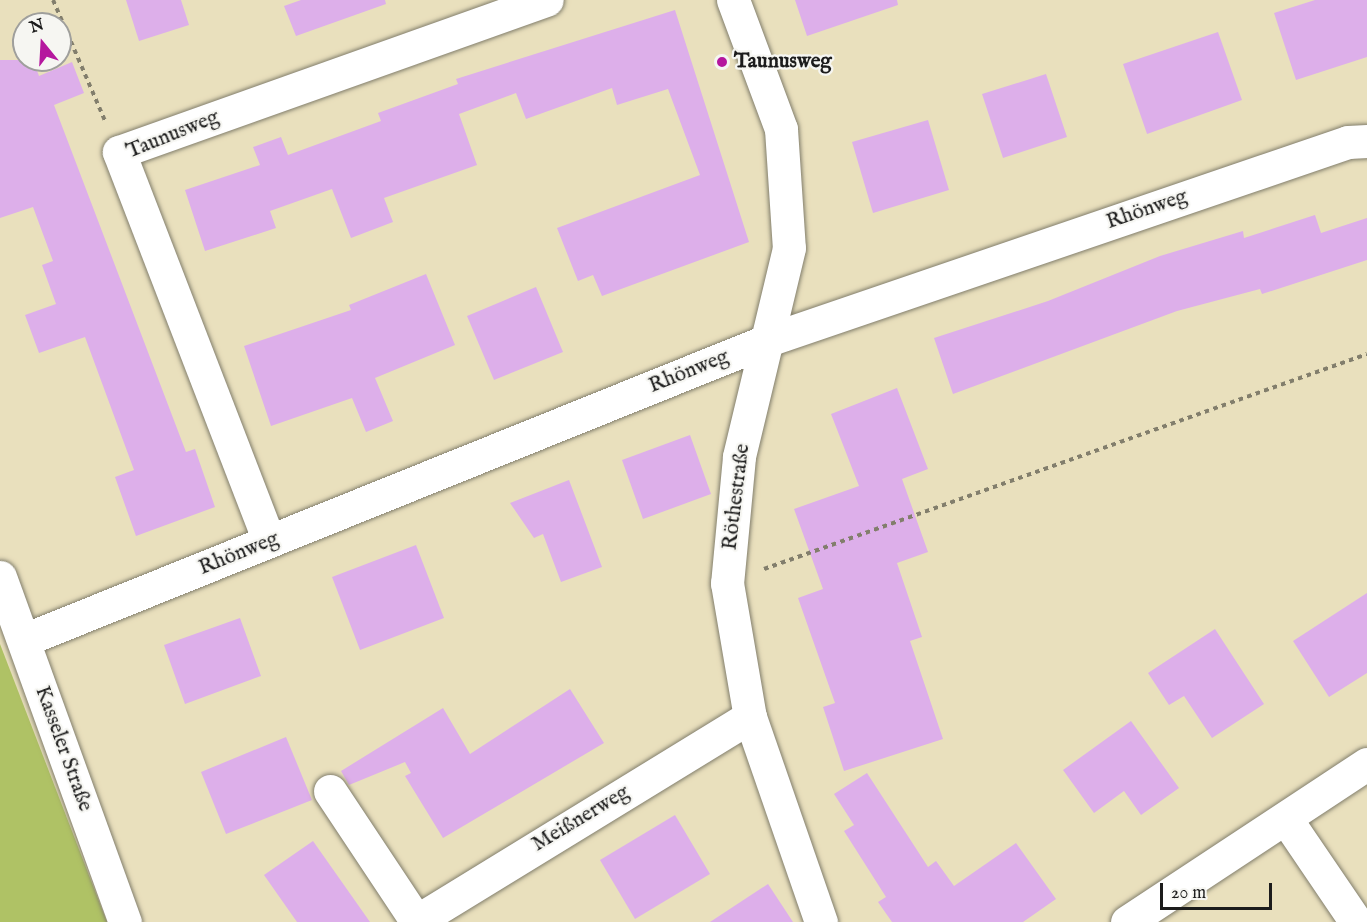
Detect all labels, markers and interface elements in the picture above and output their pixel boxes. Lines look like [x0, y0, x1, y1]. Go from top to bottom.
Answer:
north arrow [12, 12, 72, 72]
text: N [27, 15, 47, 38]
place label: Taunusweg [734, 49, 832, 75]
marker: Taunusweg [715, 55, 729, 69]
street label: Taunusweg [123, 105, 223, 165]
street label: Rhönweg [1103, 184, 1191, 236]
street label: Rhönweg [645, 345, 733, 399]
street label: Röthestraße [718, 442, 756, 552]
street label: Rhönweg [195, 527, 283, 581]
street label: Kasseler Straße [29, 683, 97, 815]
street label: Meißnerweg [528, 780, 634, 858]
scale bar [1163, 871, 1276, 909]
text: 20 m [1171, 882, 1206, 905]

